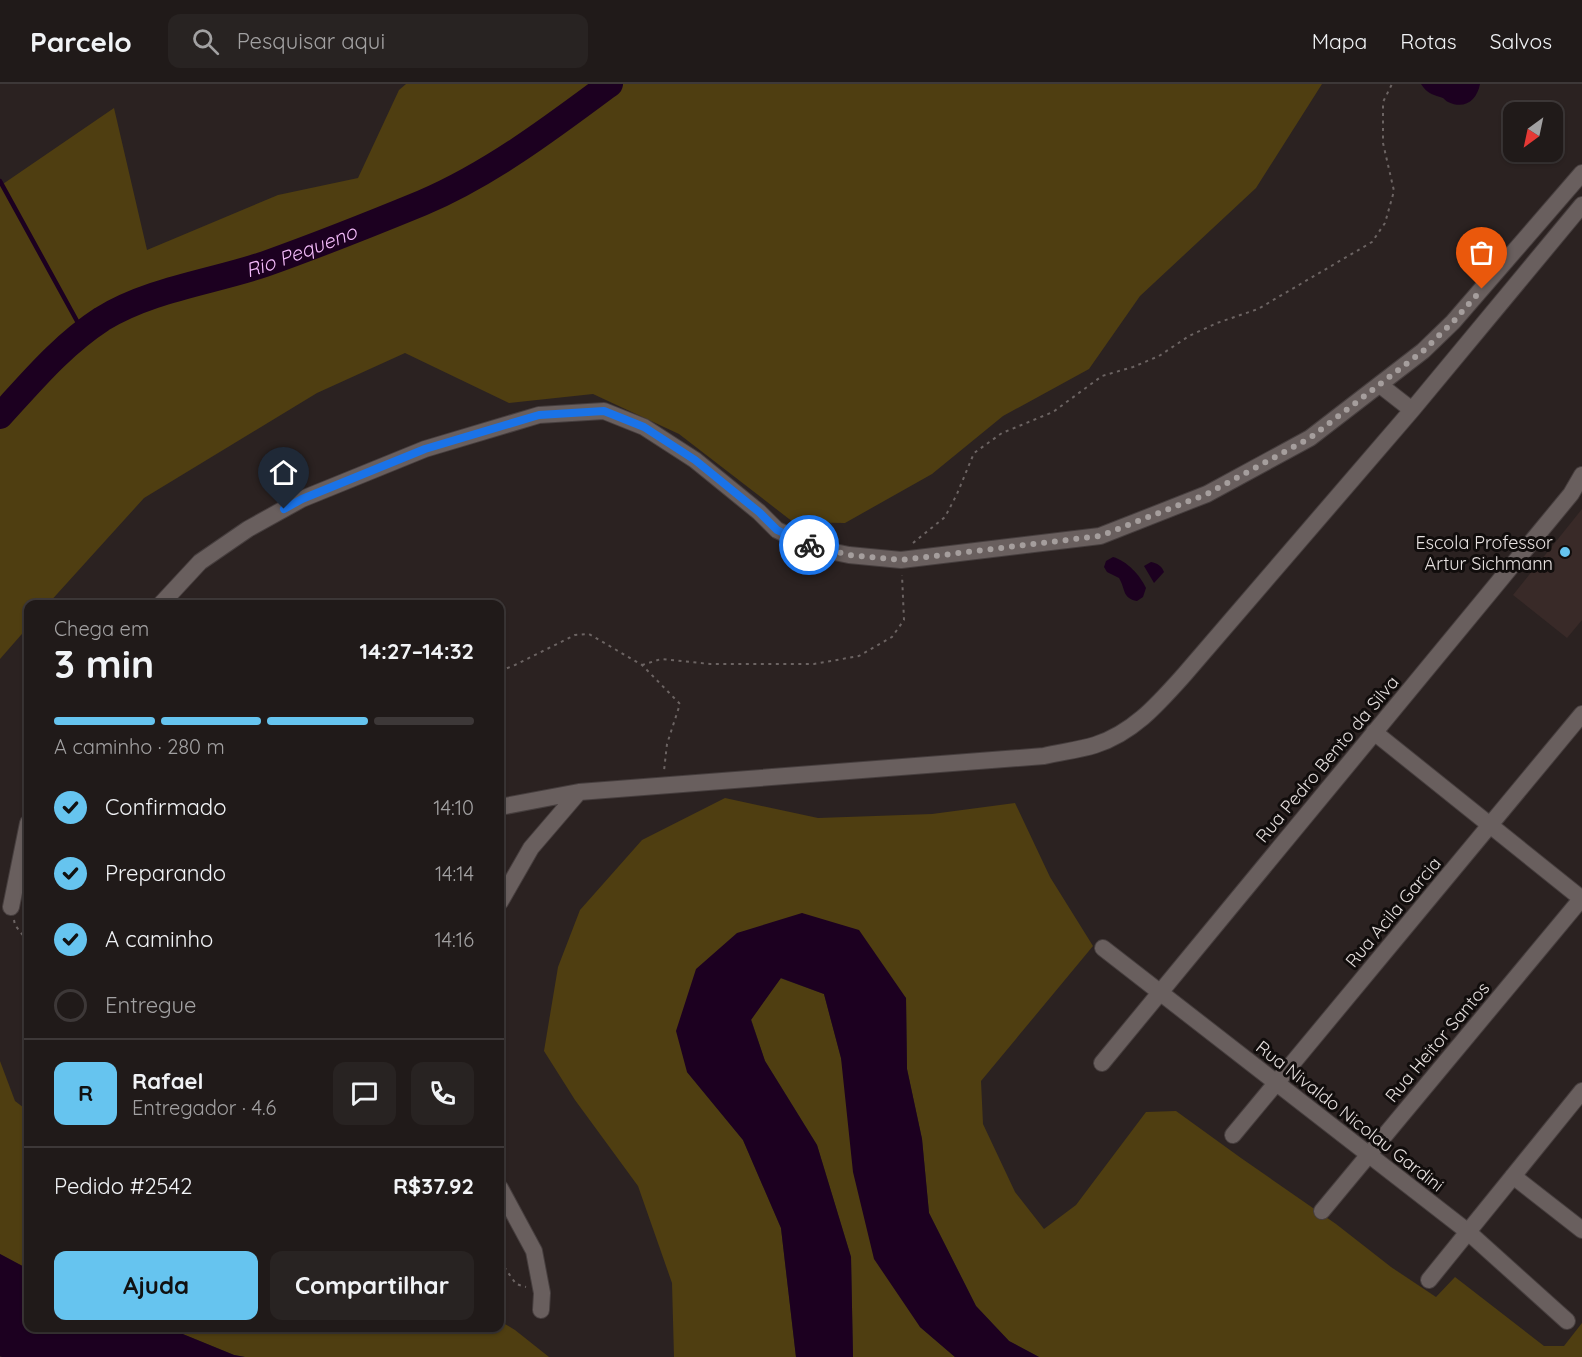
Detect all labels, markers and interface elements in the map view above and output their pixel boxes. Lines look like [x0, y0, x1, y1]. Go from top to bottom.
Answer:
search box [168, 14, 588, 68]
text: Parcelo [30, 24, 132, 59]
icon: search [189, 25, 222, 58]
text: Pesquisar aqui [237, 27, 385, 55]
text: Mapa [1312, 28, 1367, 54]
text: Rotas [1400, 28, 1457, 54]
text: Salvos [1490, 28, 1552, 54]
north arrow [1503, 102, 1563, 162]
map controls [1503, 102, 1563, 162]
water label: Rio Pequeno [242, 218, 361, 282]
pin [1456, 227, 1507, 289]
icon: bag [1465, 236, 1498, 269]
pin [258, 447, 309, 509]
icon: home [267, 456, 300, 489]
courier [779, 515, 839, 575]
icon: bike [793, 529, 826, 562]
place label: Escola Professor Artur Sichmann [1415, 531, 1553, 575]
marker: Escola Professor Artur Sichmann [1558, 545, 1572, 559]
text: Chega em [54, 616, 149, 641]
text: 14:27–14:32 [360, 637, 474, 665]
text: 3 min [54, 639, 154, 688]
street label: Rua Pedro Bento da Silva [1250, 671, 1404, 847]
text: A caminho · 280 m [54, 734, 225, 759]
icon: check [54, 791, 87, 824]
text: Confirmado [105, 793, 226, 821]
text: 14:10 [433, 795, 474, 820]
street label: Rua Acila Garcia [1340, 852, 1446, 972]
icon: check [54, 857, 87, 890]
text: Preparando [105, 859, 226, 887]
text: 14:14 [435, 861, 474, 886]
icon: check [54, 923, 87, 956]
text: A caminho [105, 925, 213, 953]
text: 14:16 [434, 927, 474, 952]
street label: Rua Heitor Santos [1380, 977, 1494, 1107]
text: Entregue [105, 991, 196, 1019]
street label: Rua Nivaldo Nicolau Gardini [1251, 1035, 1449, 1197]
button: chat [333, 1062, 396, 1125]
button: phone [411, 1062, 474, 1125]
text: Rafael [132, 1067, 203, 1095]
text: R [78, 1079, 93, 1107]
text: Entregador · 4.6 [132, 1095, 276, 1120]
text: Pedido #2542 [54, 1172, 192, 1200]
text: R$37.92 [393, 1172, 474, 1200]
button: Ajuda [54, 1251, 258, 1320]
button: Compartilhar [270, 1251, 474, 1320]

